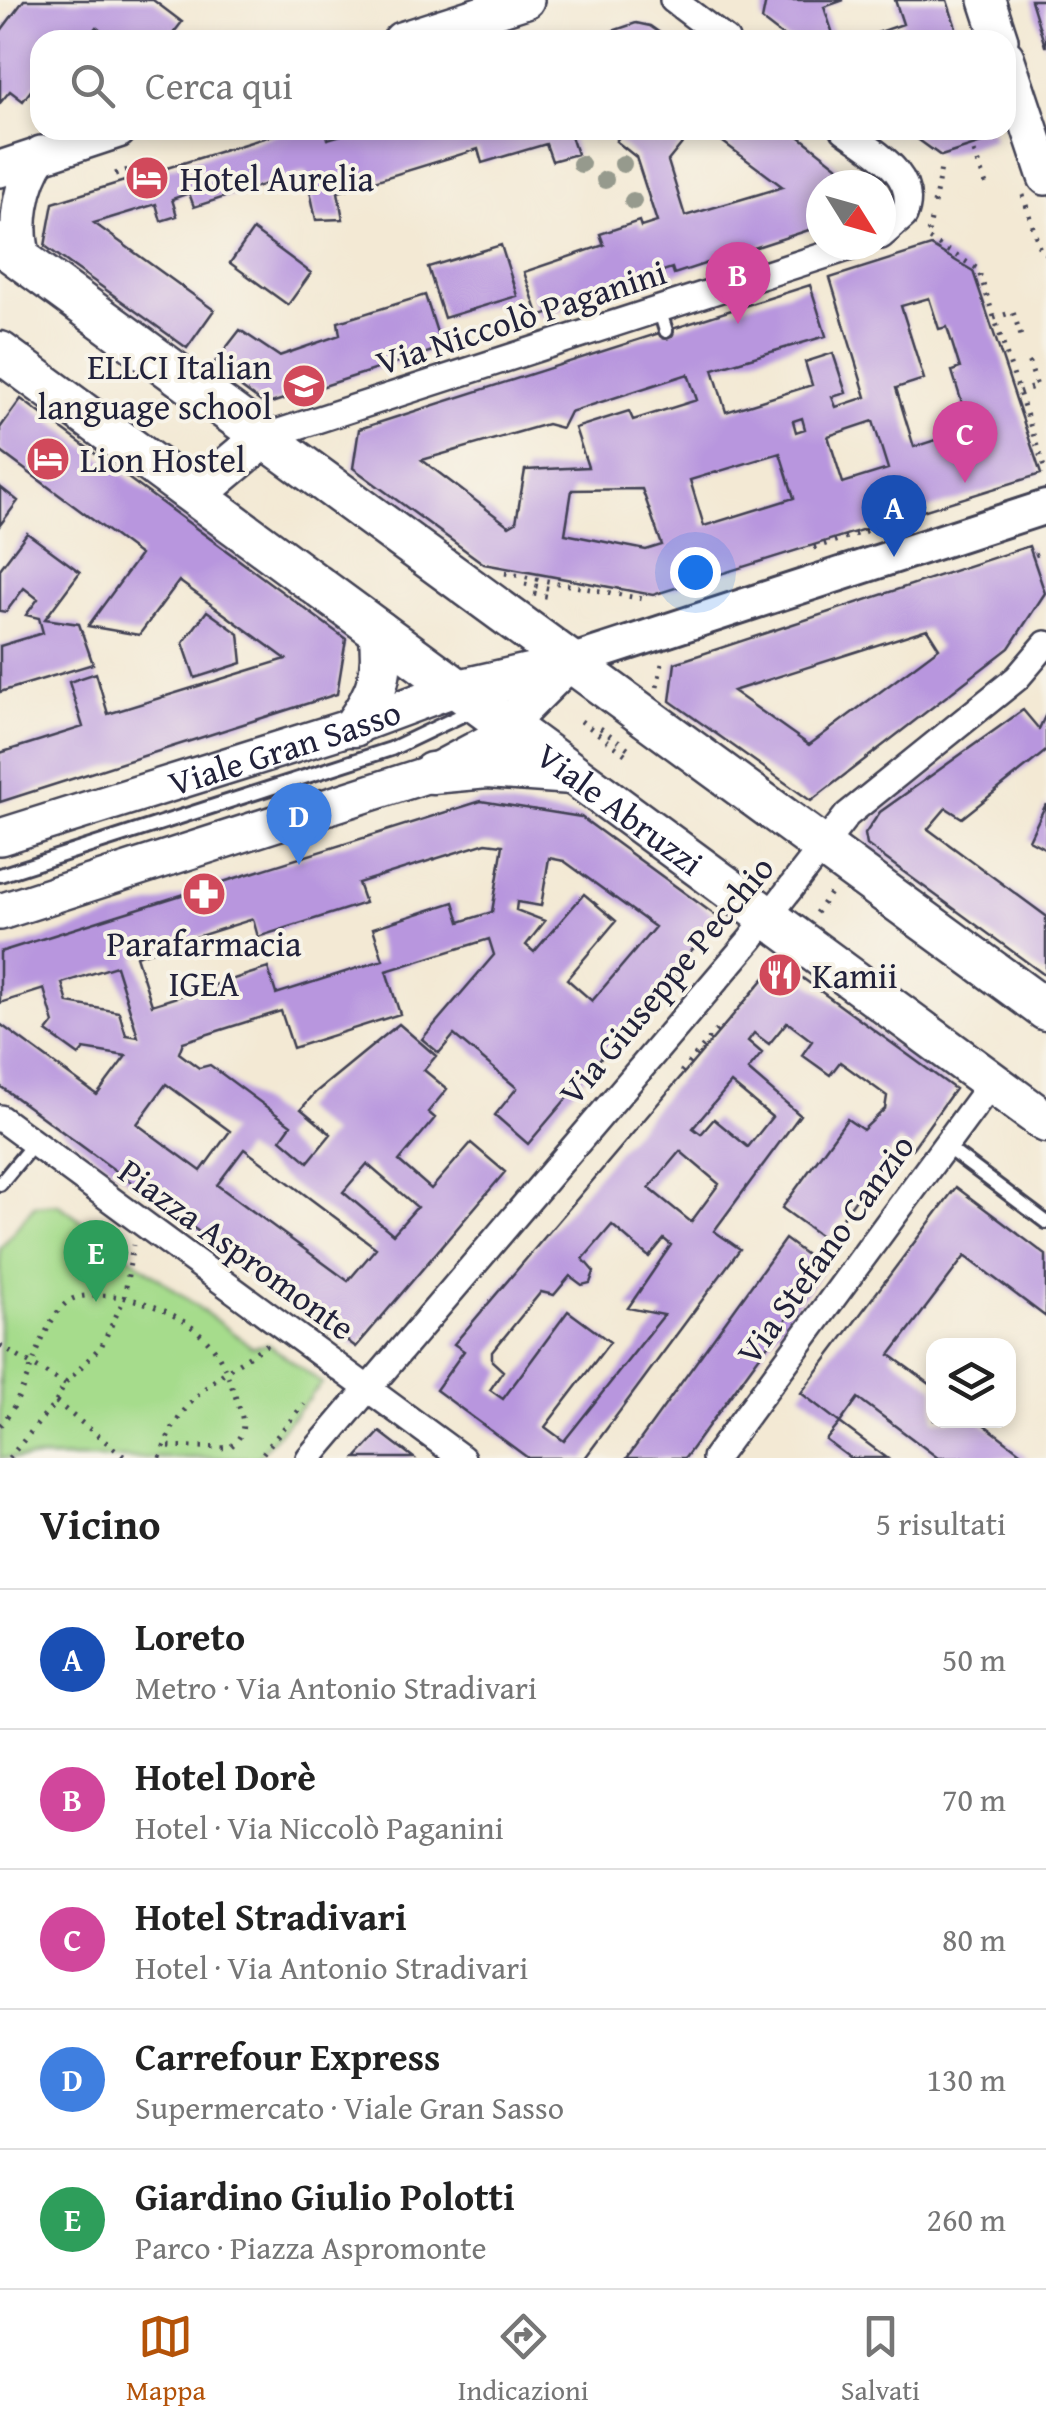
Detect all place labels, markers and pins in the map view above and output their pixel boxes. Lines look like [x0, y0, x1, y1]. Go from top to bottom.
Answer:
place label: Hotel Aurelia [180, 153, 375, 204]
hotel icon: Hotel Aurelia [124, 155, 170, 201]
pin: B [706, 242, 770, 324]
place label: ELLCI Italian language school [37, 341, 272, 432]
school or university icon: ELLCI Italian language school [281, 363, 327, 409]
pin: C [932, 400, 998, 483]
place label: Lion Hostel [80, 434, 246, 485]
hotel icon: Lion Hostel [25, 436, 71, 482]
pin: A [862, 474, 926, 557]
pin: D [266, 782, 332, 865]
pharmacy icon: Parafarmacia IGEA [181, 871, 227, 917]
place label: Parafarmacia IGEA [106, 918, 302, 1009]
place label: Kamii [812, 950, 898, 1001]
restaurant icon: Kamii [757, 952, 803, 998]
pin: E [64, 1220, 128, 1302]

